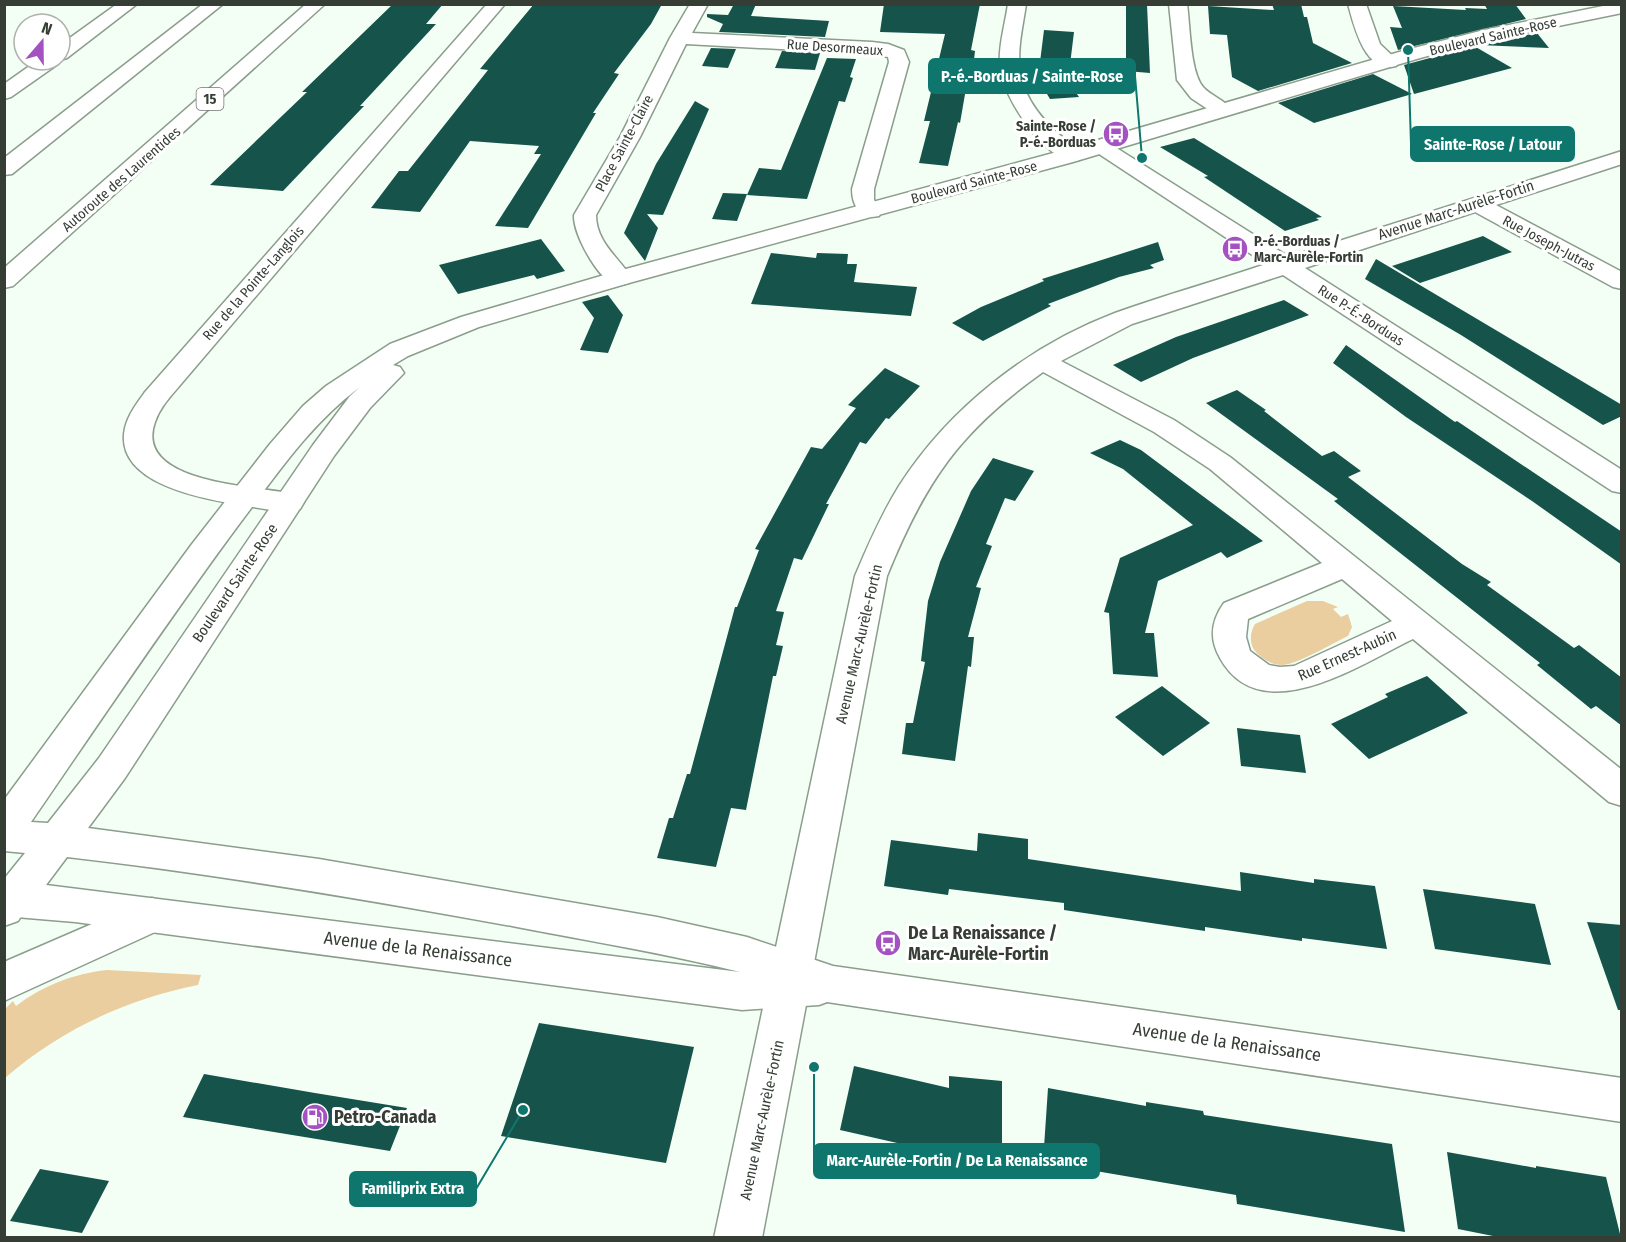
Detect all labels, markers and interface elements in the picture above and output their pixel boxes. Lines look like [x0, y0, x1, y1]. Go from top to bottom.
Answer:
north arrow [12, 12, 72, 72]
street label: Boulevard Sainte-Rose [1428, 14, 1558, 59]
text: N [39, 18, 55, 39]
street label: Rue Desormeaux [786, 36, 884, 59]
callout: P.-é.-Borduas / Sainte-Rose [929, 59, 1135, 93]
text: P.-é.-Borduas / Sainte-Rose [941, 67, 1123, 86]
road number: 15 [196, 88, 224, 110]
street label: Place Sainte-Claire [592, 92, 657, 195]
place label: Sainte-Rose / P.-é.-Borduas [1016, 118, 1096, 151]
bus stop icon: Sainte-Rose / P.-é.-Borduas [1101, 119, 1131, 149]
street label: Autoroute des Laurentides [59, 123, 184, 235]
callout: Sainte-Rose / Latour [1411, 127, 1574, 161]
text: Sainte-Rose / Latour [1424, 135, 1562, 154]
street label: Boulevard Sainte-Rose [909, 157, 1039, 207]
street label: Avenue Marc-Aurèle-Fortin [1376, 176, 1536, 244]
street label: Rue Joseph-Jutras [1500, 212, 1598, 275]
street label: Rue de la Pointe-Langlois [199, 223, 308, 344]
place label: P.-é.-Borduas / Marc-Aurèle-Fortin [1254, 233, 1363, 266]
bus stop icon: P.-é.-Borduas / Marc-Aurèle-Fortin [1220, 234, 1250, 264]
street label: Rue P.-É.-Borduas [1314, 280, 1408, 350]
street label: Boulevard Sainte-Rose [189, 520, 281, 646]
street label: Avenue Marc-Aurèle-Fortin [832, 562, 886, 726]
street label: Rue Ernest-Aubin [1295, 625, 1399, 685]
place label: De La Renaissance / Marc-Aurèle-Fortin [908, 922, 1057, 965]
street label: Avenue de la Renaissance [323, 927, 514, 971]
bus stop icon: De La Renaissance / Marc-Aurèle-Fortin [873, 928, 903, 958]
street label: Avenue de la Renaissance [1132, 1018, 1323, 1066]
street label: Avenue Marc-Aurèle-Fortin [736, 1038, 788, 1202]
fuel station icon: Petro-Canada [300, 1102, 330, 1132]
place label: Petro-Canada [334, 1106, 437, 1128]
callout: Marc-Aurèle-Fortin / De La Renaissance [814, 1144, 1099, 1178]
text: Marc-Aurèle-Fortin / De La Renaissance [826, 1151, 1088, 1170]
callout: Familiprix Extra [350, 1172, 476, 1206]
text: Familiprix Extra [362, 1179, 464, 1198]

